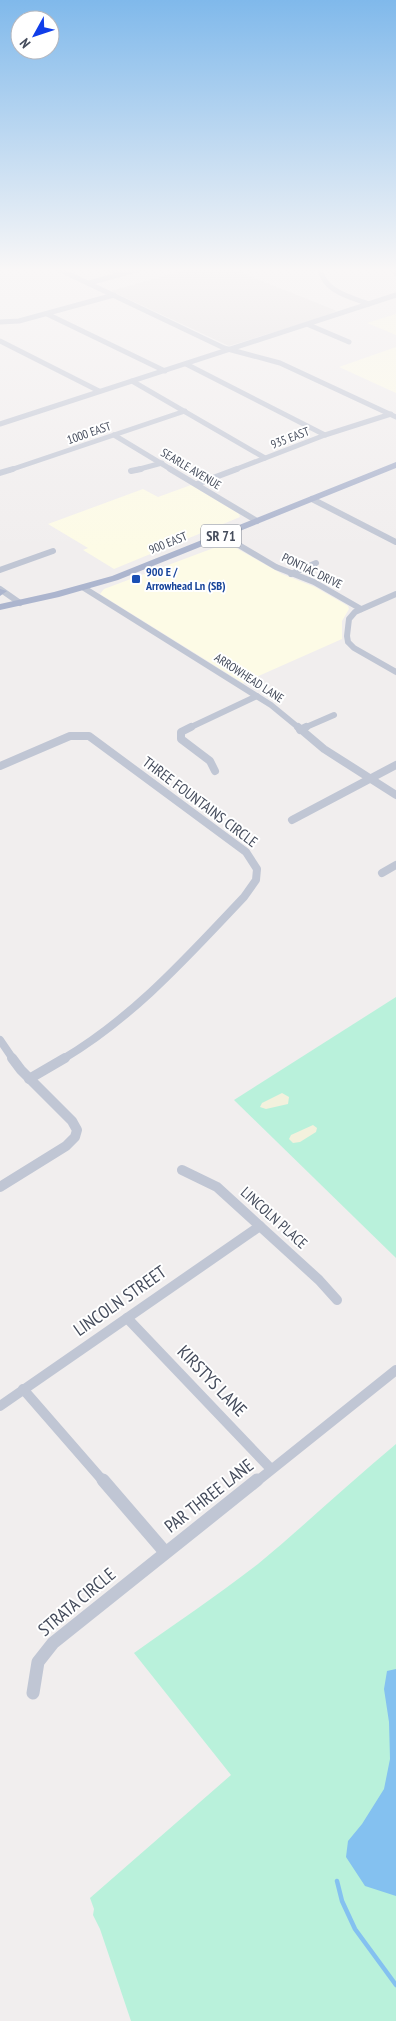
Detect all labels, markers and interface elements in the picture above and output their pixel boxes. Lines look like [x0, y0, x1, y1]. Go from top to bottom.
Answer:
north arrow [10, 10, 60, 60]
text: N [16, 35, 34, 52]
street label: 1000 EAST [65, 418, 113, 447]
street label: 935 EAST [268, 423, 312, 452]
street label: SEARLE AVENUE [158, 445, 224, 492]
road number: SR 71 [201, 524, 241, 548]
street label: 900 EAST [146, 528, 190, 557]
street label: PONTIAC DRIVE [280, 550, 345, 592]
place label: 900 E / Arrowhead Ln (SB) [145, 564, 226, 593]
marker: 900 E / Arrowhead Ln (SB) [130, 573, 142, 585]
street label: ARROWHEAD LANE [212, 650, 287, 706]
street label: THREE FOUNTAINS CIRCLE [139, 752, 262, 851]
street label: LINCOLN PLACE [237, 1183, 312, 1253]
street label: LINCOLN STREET [69, 1260, 171, 1341]
street label: KIRSTYS LANE [173, 1340, 252, 1421]
street label: PAR THREE LANE [160, 1454, 258, 1538]
street label: STRATA CIRCLE [33, 1562, 120, 1641]

